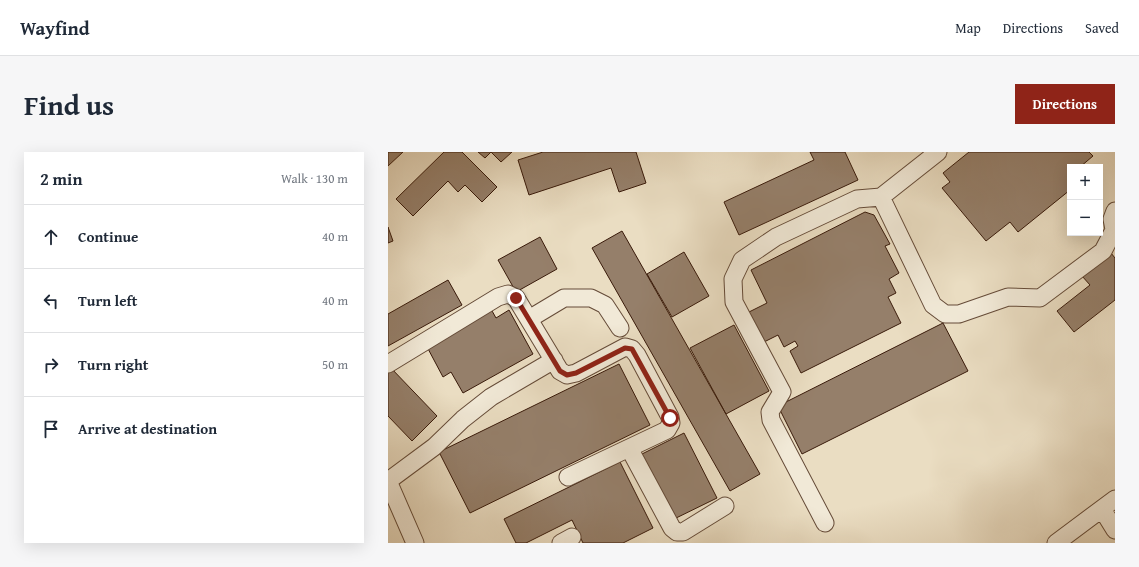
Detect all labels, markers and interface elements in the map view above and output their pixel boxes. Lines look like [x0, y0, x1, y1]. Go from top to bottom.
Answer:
text: Wayfind [20, 14, 90, 42]
text: Map [955, 18, 981, 38]
text: Directions [1003, 18, 1063, 38]
text: Saved [1085, 18, 1119, 38]
text: Find us [24, 84, 114, 125]
button: Directions [1015, 84, 1115, 124]
map controls [1067, 164, 1103, 236]
button: + [1067, 164, 1103, 200]
text: 2 min [40, 166, 82, 191]
text: Walk · 130 m [281, 169, 348, 188]
button: − [1067, 200, 1103, 236]
icon: ahead [40, 226, 62, 248]
text: Continue [78, 226, 139, 247]
text: 40 m [322, 227, 348, 246]
route end [507, 289, 525, 307]
icon: left [40, 290, 62, 312]
text: Turn left [78, 290, 137, 311]
text: 40 m [322, 291, 348, 310]
icon: right [40, 354, 62, 376]
text: Turn right [78, 354, 149, 375]
text: 50 m [322, 355, 348, 374]
route start [661, 409, 679, 427]
icon: arrive [40, 418, 62, 440]
text: Arrive at destination [78, 418, 217, 439]

